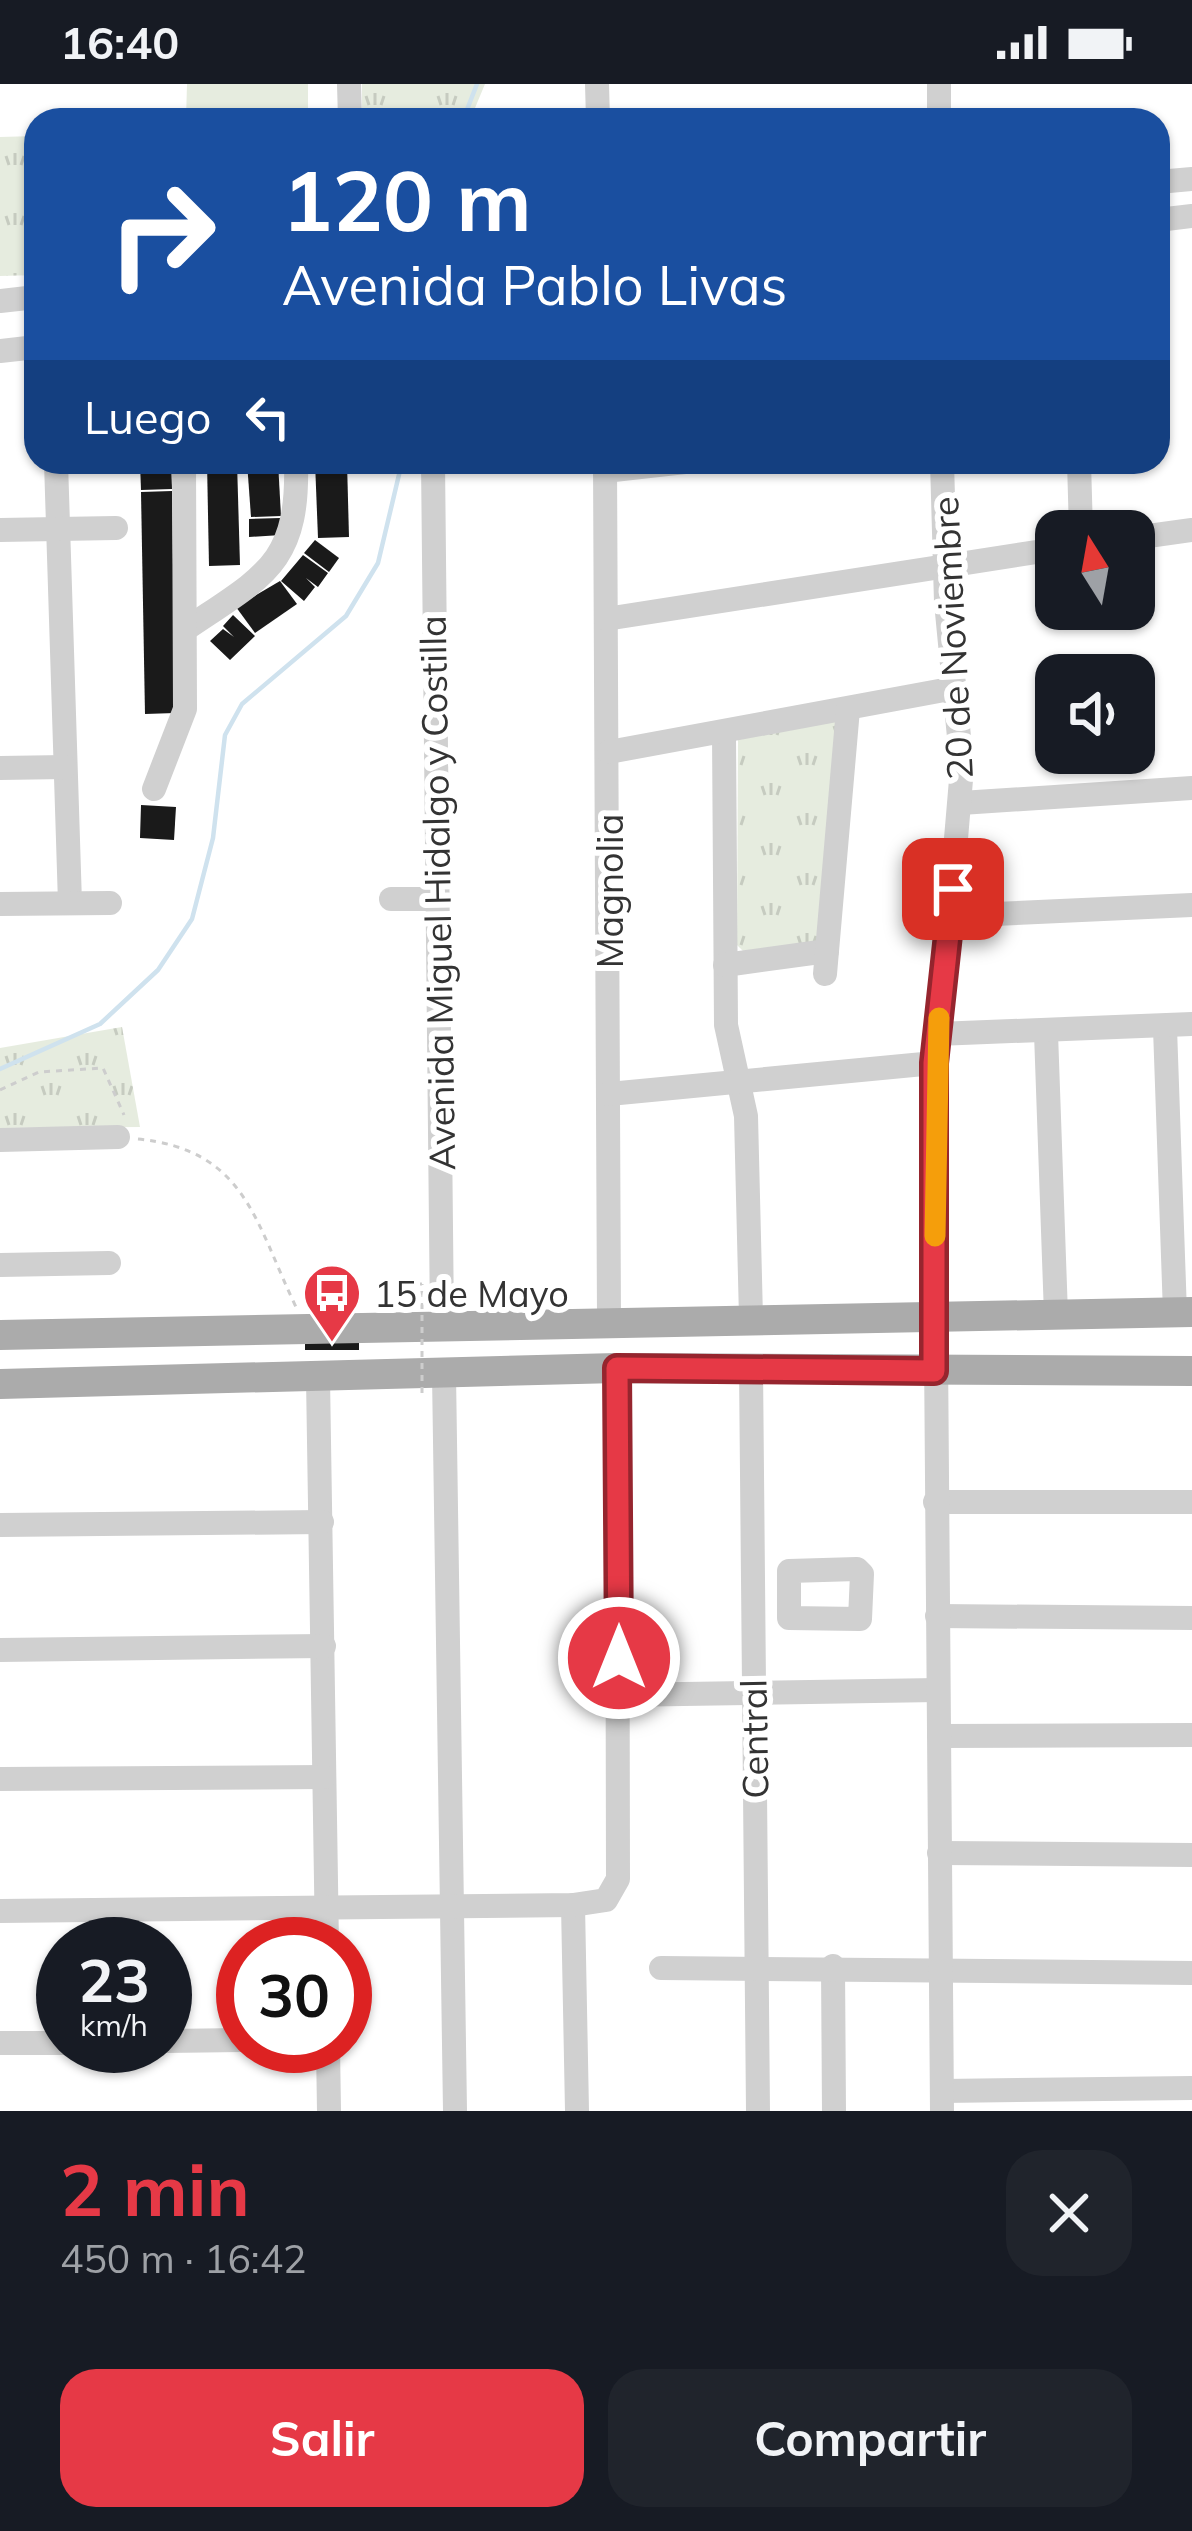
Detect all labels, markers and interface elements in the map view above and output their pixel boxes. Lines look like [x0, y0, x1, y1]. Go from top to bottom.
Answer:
text: 16:40 [60, 14, 179, 70]
text: 120 m [282, 147, 532, 252]
icon: right [84, 156, 240, 312]
text: Avenida Pablo Livas [282, 251, 787, 319]
icon: left [235, 384, 301, 450]
text: Luego [84, 389, 211, 445]
street label: 20 de Noviembre [922, 495, 982, 781]
north arrow [1035, 510, 1155, 630]
map controls [1035, 510, 1155, 774]
street label: Avenida Miguel Hidalgo y Costilla [410, 615, 464, 1171]
button: sound [1035, 654, 1155, 774]
street label: Magnolia [587, 814, 632, 968]
pin [902, 838, 1004, 940]
icon: arrive [920, 856, 986, 922]
bus stop icon: 15 de Mayo [301, 1262, 363, 1344]
place label: 15 de Mayo [374, 1271, 569, 1316]
position arrow [556, 1595, 682, 1721]
street label: Central [730, 1679, 778, 1799]
speed limit sign: 30 [216, 1917, 372, 2073]
text: 23 [78, 1942, 150, 2017]
text: km/h [80, 2006, 148, 2044]
text: 2 min [60, 2144, 250, 2234]
button: close [1006, 2150, 1132, 2276]
text: 450 m · 16:42 [60, 2234, 306, 2283]
button: Salir [60, 2369, 584, 2507]
button: Compartir [608, 2369, 1132, 2507]

